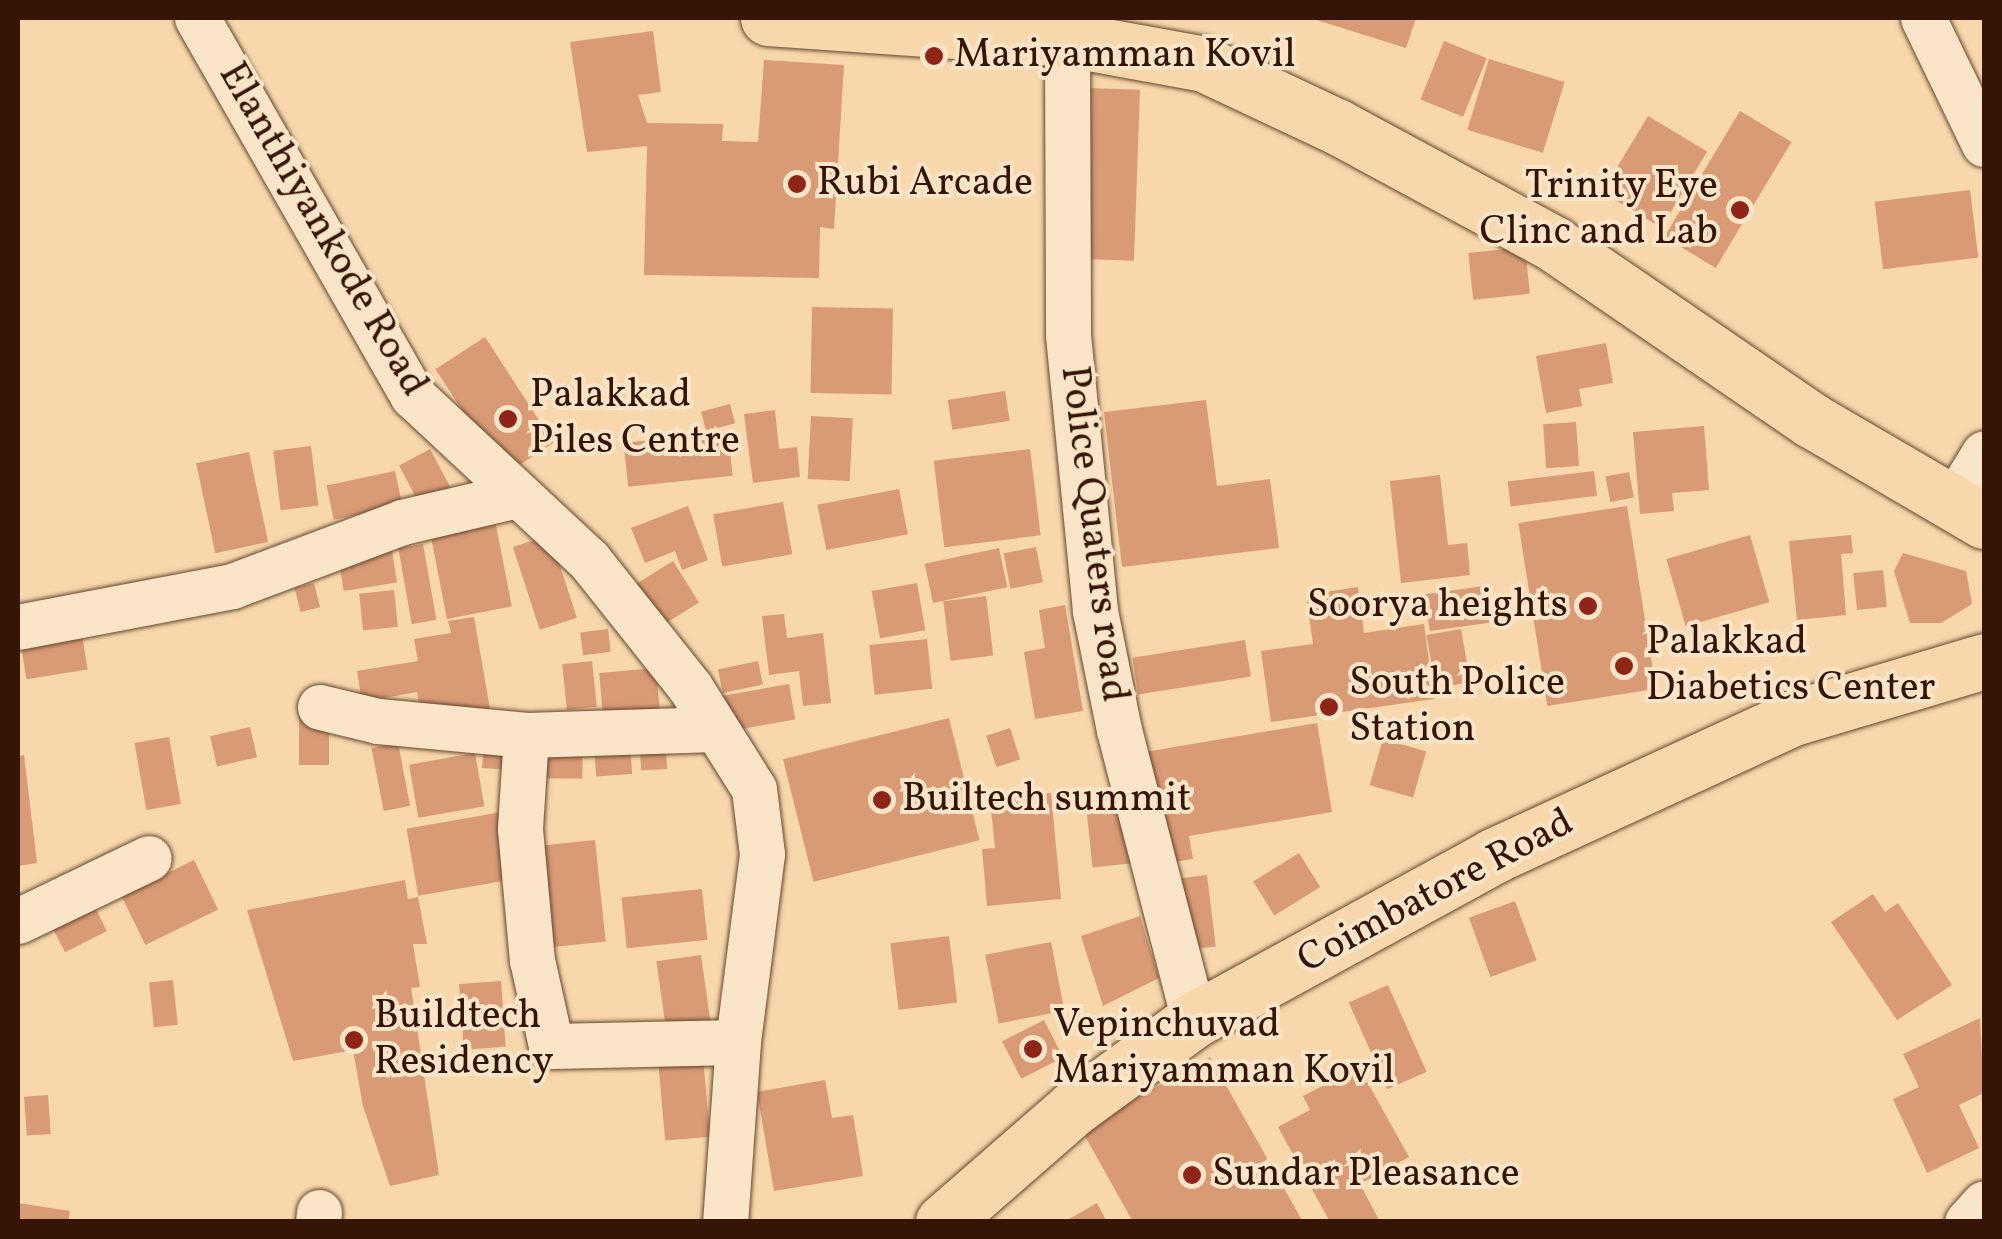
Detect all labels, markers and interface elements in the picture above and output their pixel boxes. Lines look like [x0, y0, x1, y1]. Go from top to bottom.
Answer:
place label: Mariyamman Kovil [954, 32, 1296, 80]
marker: Mariyamman Kovil [923, 45, 945, 67]
street label: Elanthiyankode Road [207, 55, 437, 405]
place label: Rubi Arcade [817, 160, 1033, 208]
place label: Trinity Eye Clinc and Lab [1480, 163, 1718, 257]
marker: Rubi Arcade [786, 173, 808, 195]
marker: Trinity Eye Clinc and Lab [1727, 197, 1753, 223]
street label: Police Quaters road [1049, 363, 1137, 705]
place label: Palakkad Piles Centre [530, 372, 740, 466]
marker: Palakkad Piles Centre [495, 406, 521, 432]
place label: Soorya heights [1307, 582, 1568, 630]
marker: Soorya heights [1577, 595, 1599, 617]
place label: Palakkad Diabetics Center [1646, 619, 1935, 713]
marker: Palakkad Diabetics Center [1611, 653, 1637, 679]
place label: South Police Station [1349, 660, 1565, 754]
marker: South Police Station [1318, 696, 1340, 718]
place label: Builtech summit [902, 776, 1191, 824]
marker: Builtech summit [871, 789, 893, 811]
street label: Coimbatore Road [1290, 799, 1582, 985]
place label: Buildtech Residency [374, 993, 554, 1087]
place label: Vepinchuvad Mariyamman Kovil [1053, 1002, 1395, 1096]
marker: Buildtech Residency [343, 1029, 365, 1051]
marker: Vepinchuvad Mariyamman Kovil [1022, 1038, 1044, 1060]
place label: Sundar Pleasance [1212, 1151, 1520, 1199]
marker: Sundar Pleasance [1181, 1164, 1203, 1186]

